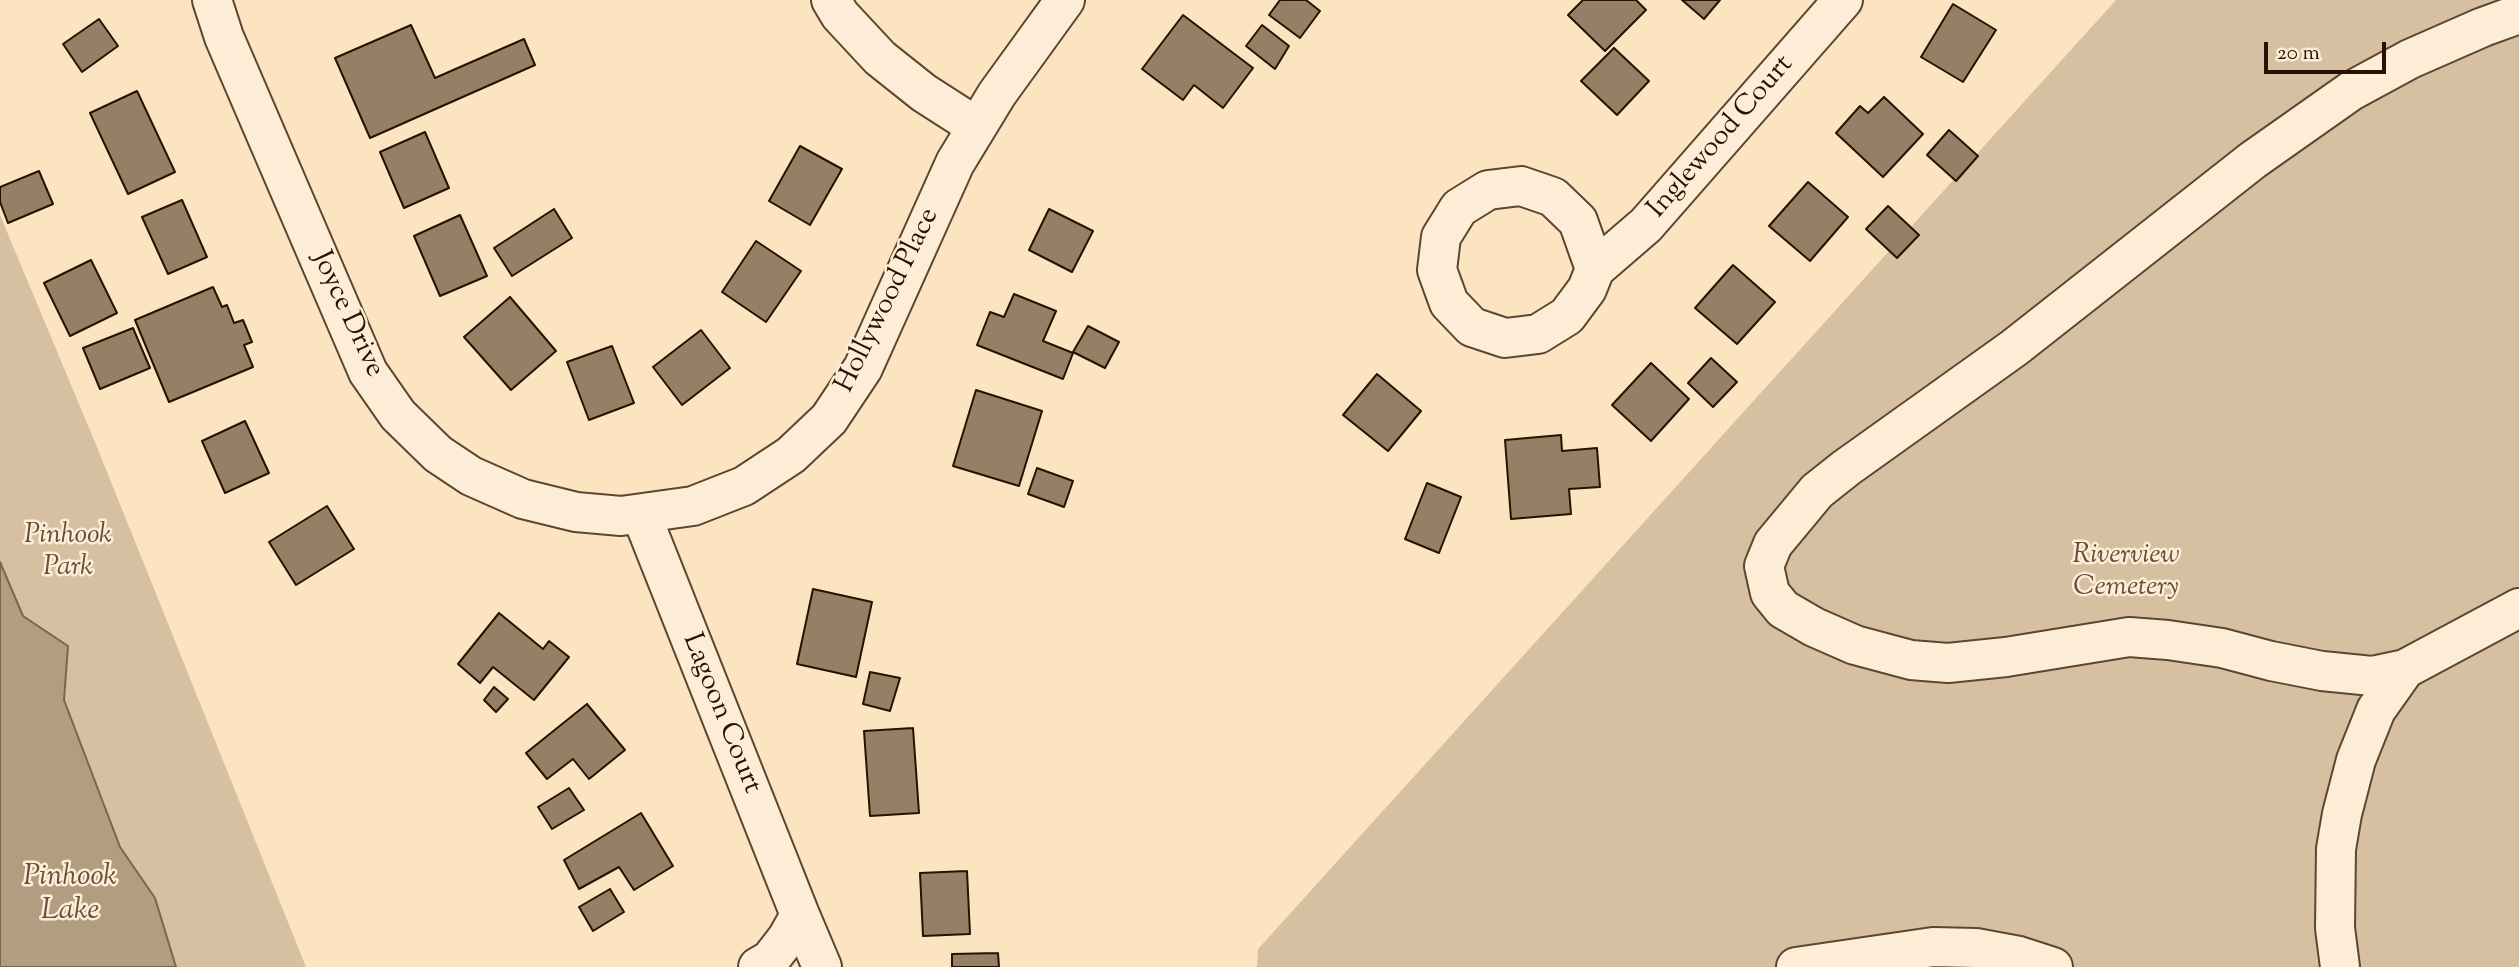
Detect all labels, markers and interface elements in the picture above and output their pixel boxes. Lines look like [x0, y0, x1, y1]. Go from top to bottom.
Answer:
scale bar [2267, 28, 2390, 72]
text: 20 m [2277, 39, 2320, 69]
street label: Inglewood Court [1642, 50, 1802, 226]
street label: Hollywood Place [830, 203, 948, 399]
street label: Joyce Drive [302, 247, 390, 383]
park label: Pinhook Park [24, 520, 112, 586]
park label: Riverview Cemetery [2072, 540, 2180, 606]
street label: Lagoon Court [673, 629, 767, 799]
water label: Pinhook Lake [23, 861, 117, 931]

